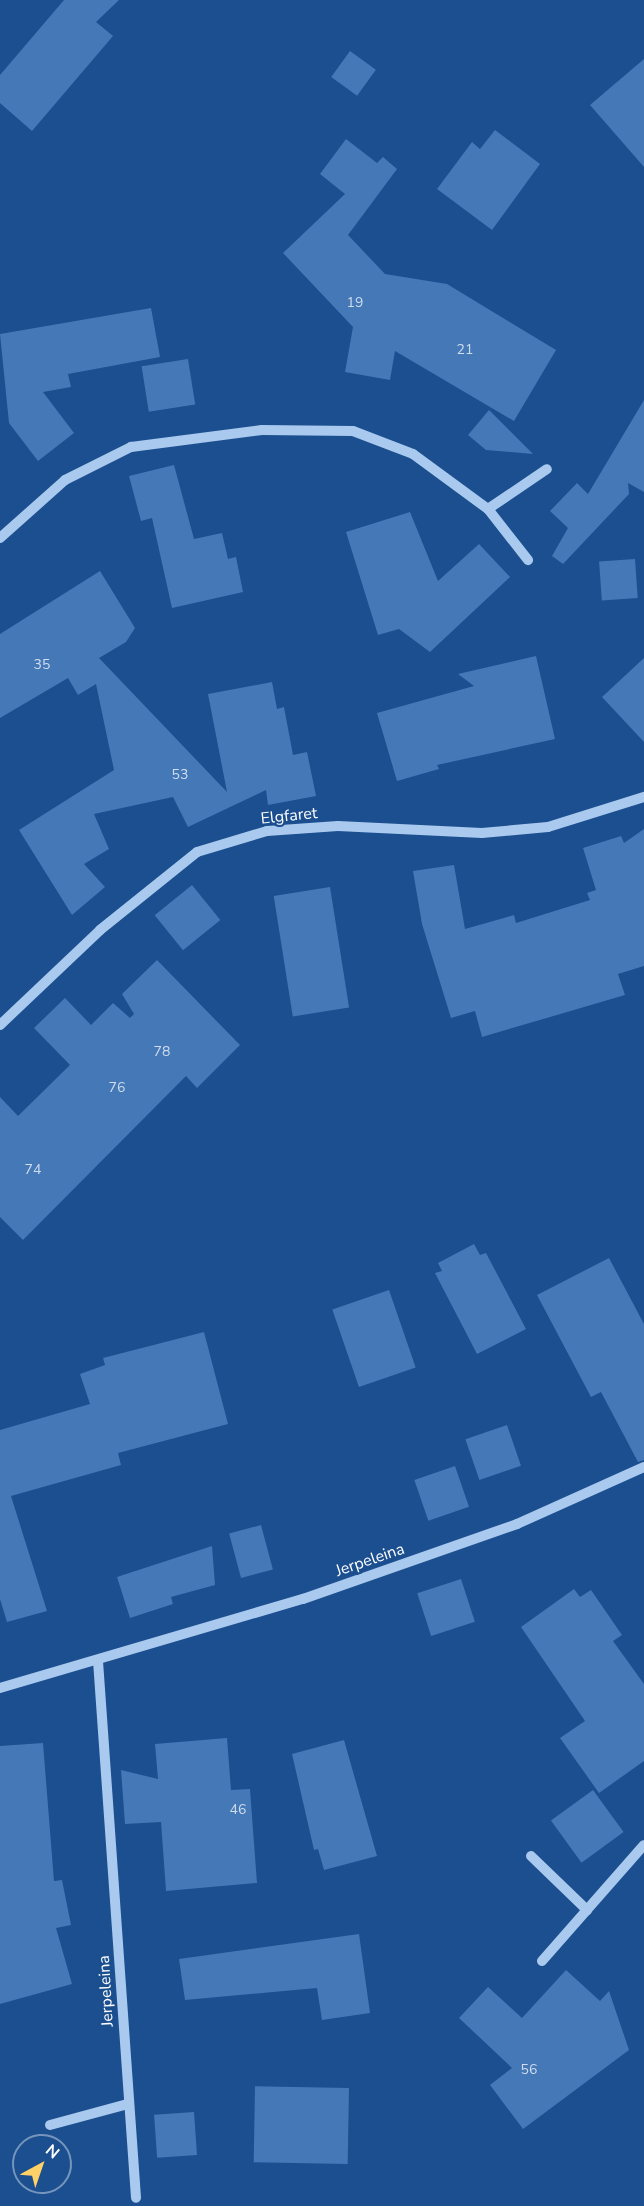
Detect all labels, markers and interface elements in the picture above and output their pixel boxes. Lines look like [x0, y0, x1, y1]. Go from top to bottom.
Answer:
house number: 19 [347, 295, 363, 311]
house number: 21 [457, 342, 473, 358]
house number: 35 [34, 657, 50, 673]
house number: 53 [172, 767, 188, 783]
street label: Elgfaret [260, 803, 318, 829]
house number: 78 [154, 1044, 170, 1060]
house number: 76 [109, 1080, 125, 1096]
house number: 74 [25, 1162, 41, 1178]
street label: Jerpeleina [333, 1539, 407, 1581]
house number: 46 [230, 1802, 246, 1818]
street label: Jerpeleina [95, 1955, 117, 2027]
house number: 56 [521, 2062, 537, 2078]
north arrow [12, 2134, 72, 2194]
text: N [41, 2139, 64, 2164]

